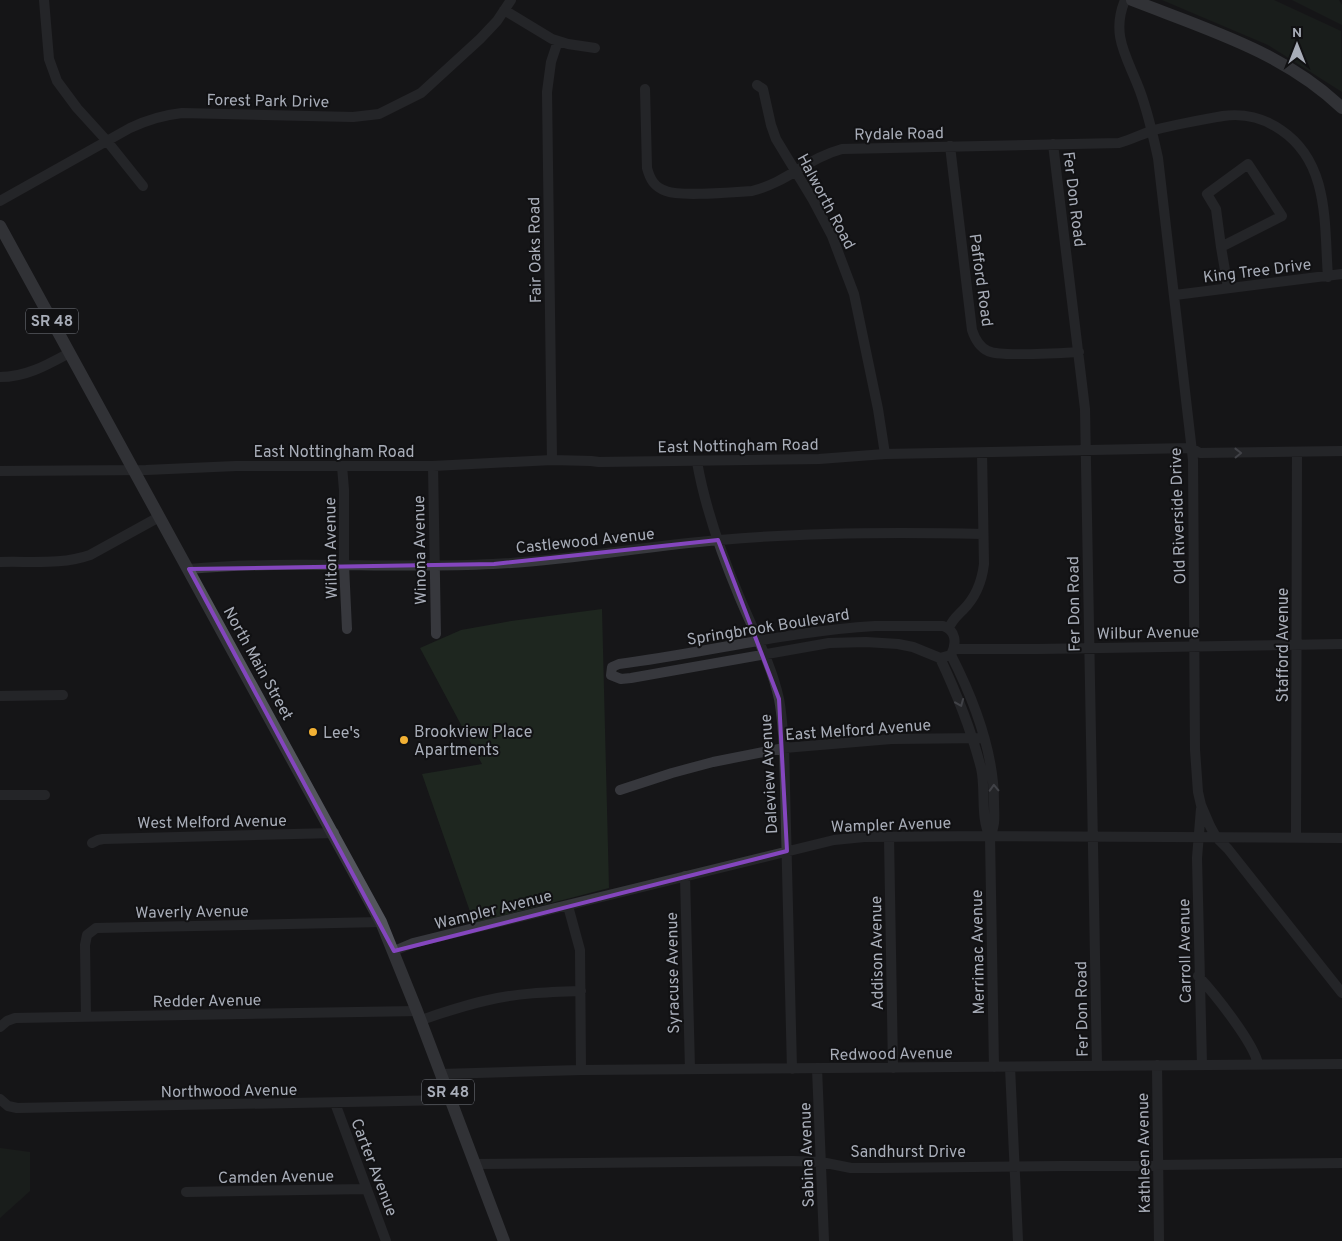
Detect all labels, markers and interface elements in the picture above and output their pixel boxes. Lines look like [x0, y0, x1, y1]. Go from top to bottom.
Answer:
north arrow [1272, 20, 1322, 70]
text: N [1292, 25, 1302, 42]
street label: Forest Park Drive [206, 91, 329, 113]
street label: Rydale Road [854, 124, 944, 146]
street label: Fer Don Road [1057, 150, 1089, 248]
street label: Halworth Road [792, 151, 859, 253]
street label: Fair Oaks Road [525, 197, 547, 303]
street label: Pafford Road [964, 233, 996, 328]
street label: King Tree Drive [1202, 255, 1313, 289]
road number: SR 48 [26, 308, 78, 334]
street label: East Nottingham Road [657, 436, 819, 458]
street label: East Nottingham Road [253, 443, 415, 463]
street label: Old Riverside Drive [1167, 447, 1191, 585]
one-way arrow [1234, 448, 1242, 458]
street label: Winona Avenue [410, 495, 432, 605]
street label: Wilton Avenue [321, 497, 343, 599]
street label: Castlewood Avenue [515, 525, 656, 559]
street label: Fer Don Road [1064, 556, 1086, 652]
street label: Stafford Avenue [1274, 588, 1294, 702]
street label: North Main Street [218, 604, 297, 724]
street label: Springbrook Boulevard [686, 605, 851, 651]
street label: Wilbur Avenue [1097, 623, 1200, 645]
one-way arrow [954, 698, 964, 706]
street label: Daleview Avenue [757, 713, 783, 834]
street label: East Melford Avenue [785, 716, 932, 746]
place label: Brookview Place Apartments [414, 723, 532, 761]
place label: Lee's [323, 724, 360, 744]
marker: Lee's [307, 726, 319, 738]
marker: Brookview Place Apartments [398, 734, 410, 746]
one-way arrow [989, 784, 999, 792]
street label: West Melford Avenue [137, 812, 287, 834]
street label: Wampler Avenue [831, 814, 952, 838]
street label: Wampler Avenue [433, 887, 554, 935]
street label: Merrimac Avenue [968, 889, 990, 1015]
street label: Addison Avenue [867, 896, 889, 1010]
street label: Carroll Avenue [1175, 898, 1197, 1004]
street label: Waverly Avenue [135, 902, 249, 924]
street label: Syracuse Avenue [663, 912, 685, 1034]
street label: Fer Don Road [1072, 961, 1094, 1057]
street label: Redder Avenue [153, 991, 262, 1013]
street label: Redwood Avenue [829, 1044, 953, 1066]
road number: SR 48 [422, 1080, 474, 1104]
street label: Northwood Avenue [161, 1081, 297, 1103]
street label: Kathleen Avenue [1134, 1092, 1156, 1213]
street label: Sabina Avenue [796, 1102, 820, 1208]
street label: Carter Avenue [345, 1116, 401, 1219]
street label: Sandhurst Drive [850, 1143, 966, 1163]
street label: Camden Avenue [218, 1167, 334, 1189]

